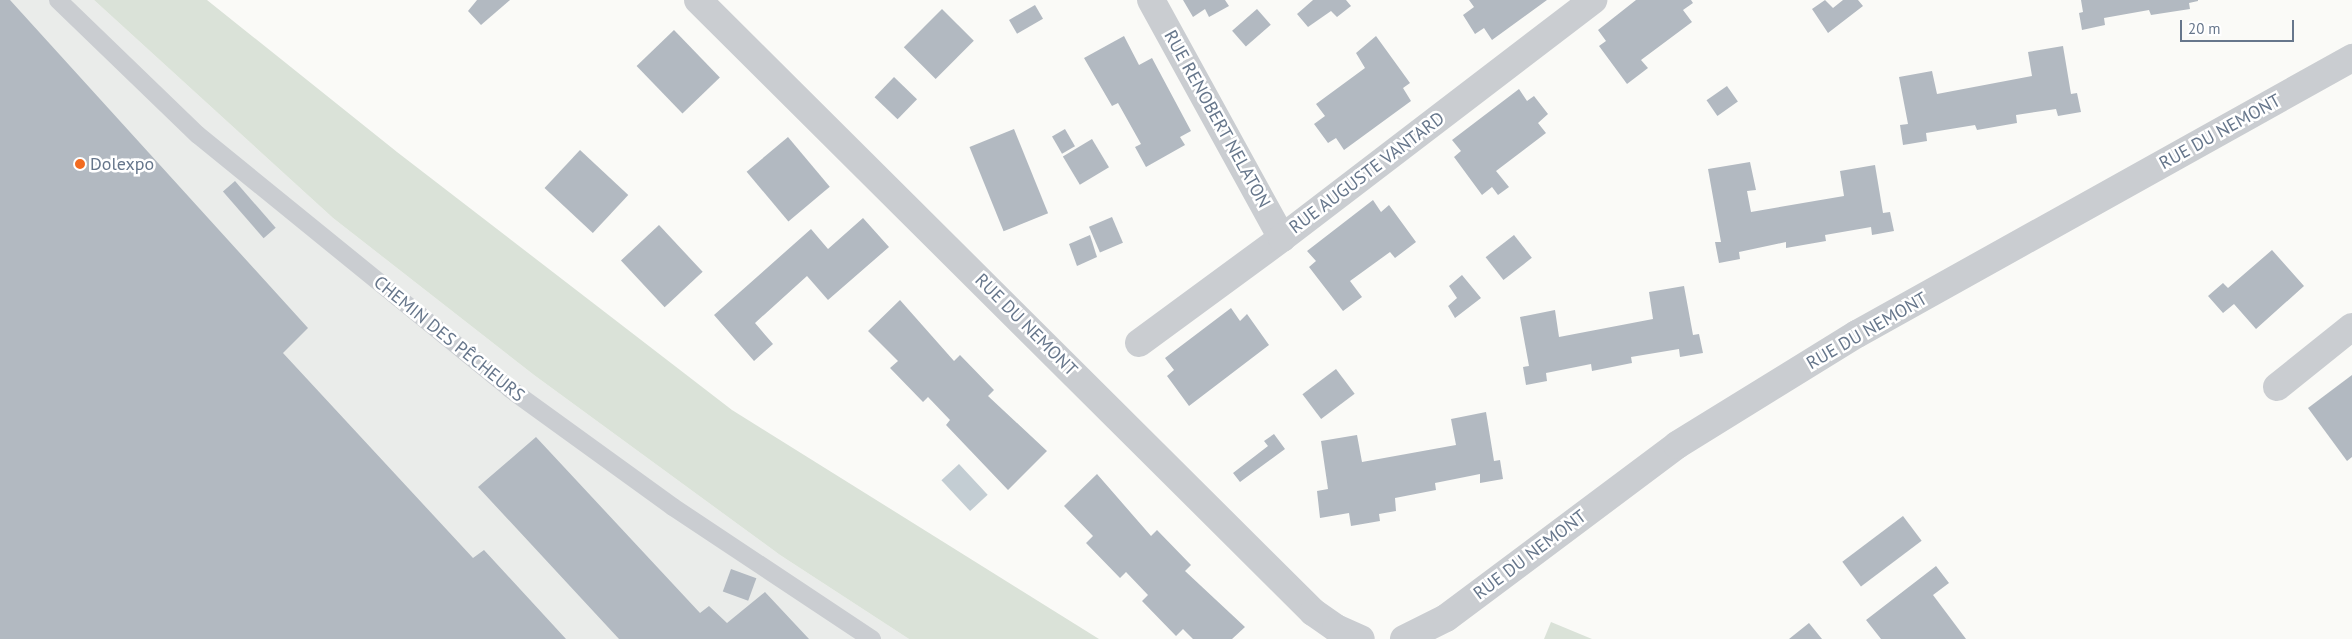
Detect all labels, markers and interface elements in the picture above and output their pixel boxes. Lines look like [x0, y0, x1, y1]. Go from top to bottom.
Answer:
scale bar [2182, 10, 2296, 42]
text: 20 m [2188, 19, 2221, 38]
street label: RUE RENOBERT NELATON [1159, 26, 1275, 212]
street label: RUE DU NEMONT [2155, 90, 2285, 174]
street label: RUE AUGUSTE VANTARD [1285, 107, 1449, 239]
place label: Dolexpo [90, 153, 154, 175]
marker: Dolexpo [74, 158, 86, 170]
street label: RUE DU NEMONT [970, 269, 1082, 381]
street label: CHEMIN DES PÊCHEURS [369, 271, 529, 407]
street label: RUE DU NEMONT [1803, 288, 1931, 374]
street label: RUE DU NEMONT [1469, 506, 1591, 604]

